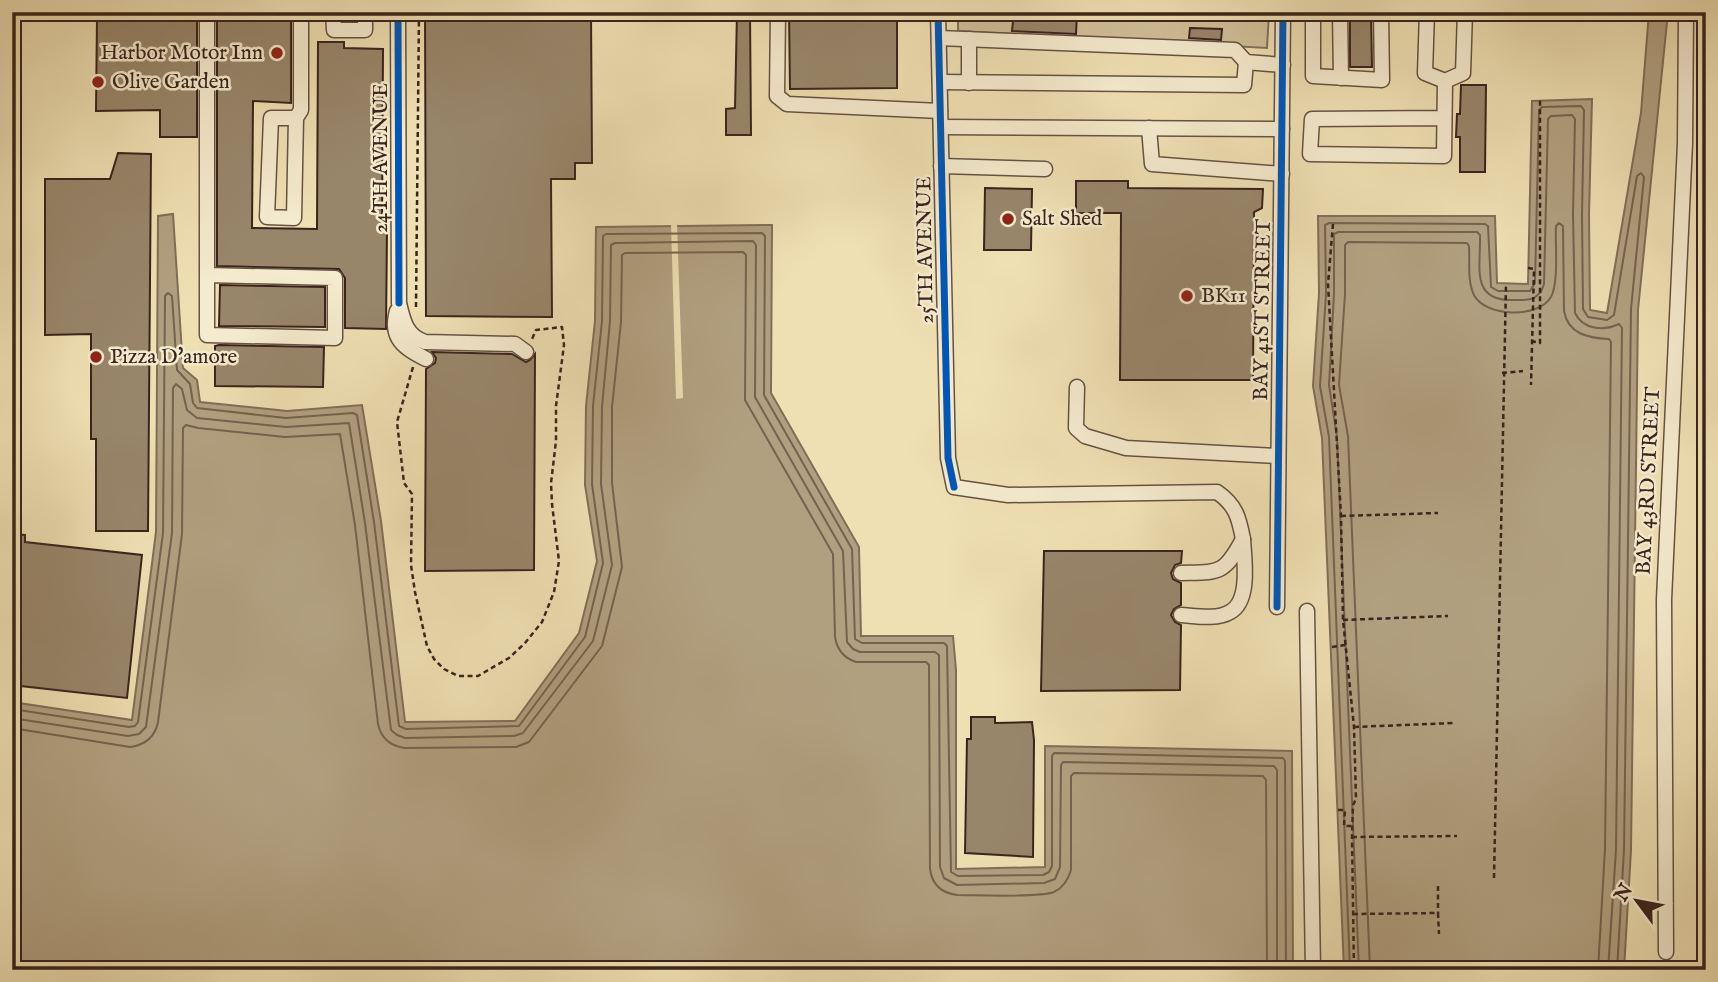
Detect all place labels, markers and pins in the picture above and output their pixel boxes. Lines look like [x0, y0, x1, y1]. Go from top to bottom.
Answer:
place label: Harbor Motor Inn [100, 40, 263, 67]
marker: Harbor Motor Inn [269, 45, 285, 61]
place label: Olive Garden [112, 69, 230, 96]
marker: Olive Garden [90, 74, 106, 90]
place label: Salt Shed [1022, 206, 1103, 233]
marker: Salt Shed [1000, 211, 1016, 227]
place label: BK11 [1201, 283, 1246, 310]
marker: BK11 [1179, 288, 1195, 304]
place label: Pizza D'amore [110, 344, 237, 371]
marker: Pizza D'amore [88, 349, 104, 365]

